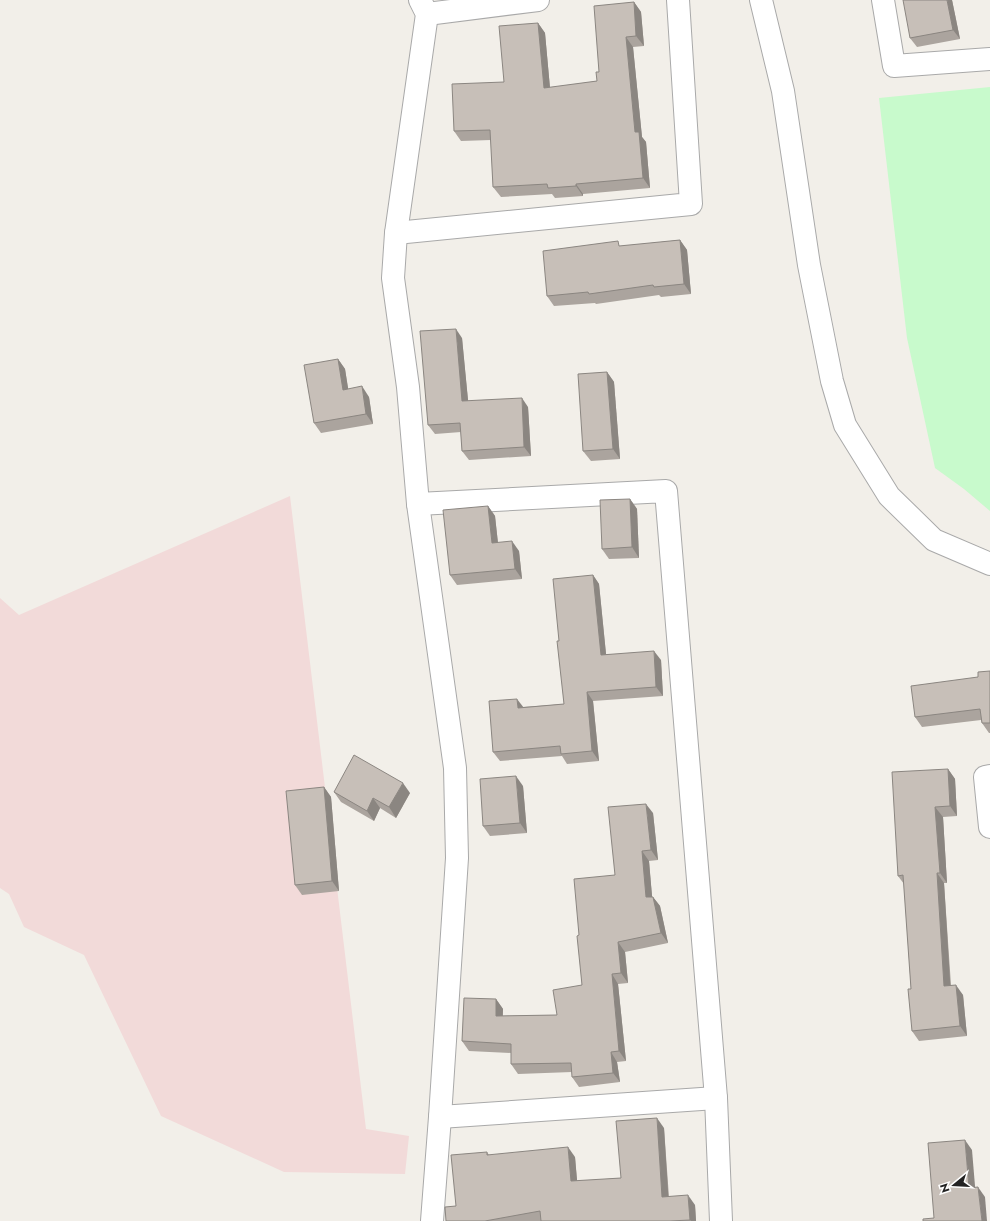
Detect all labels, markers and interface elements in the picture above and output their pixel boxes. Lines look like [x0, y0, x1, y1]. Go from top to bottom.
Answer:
north arrow [934, 1165, 974, 1205]
text: N [936, 1181, 953, 1195]

